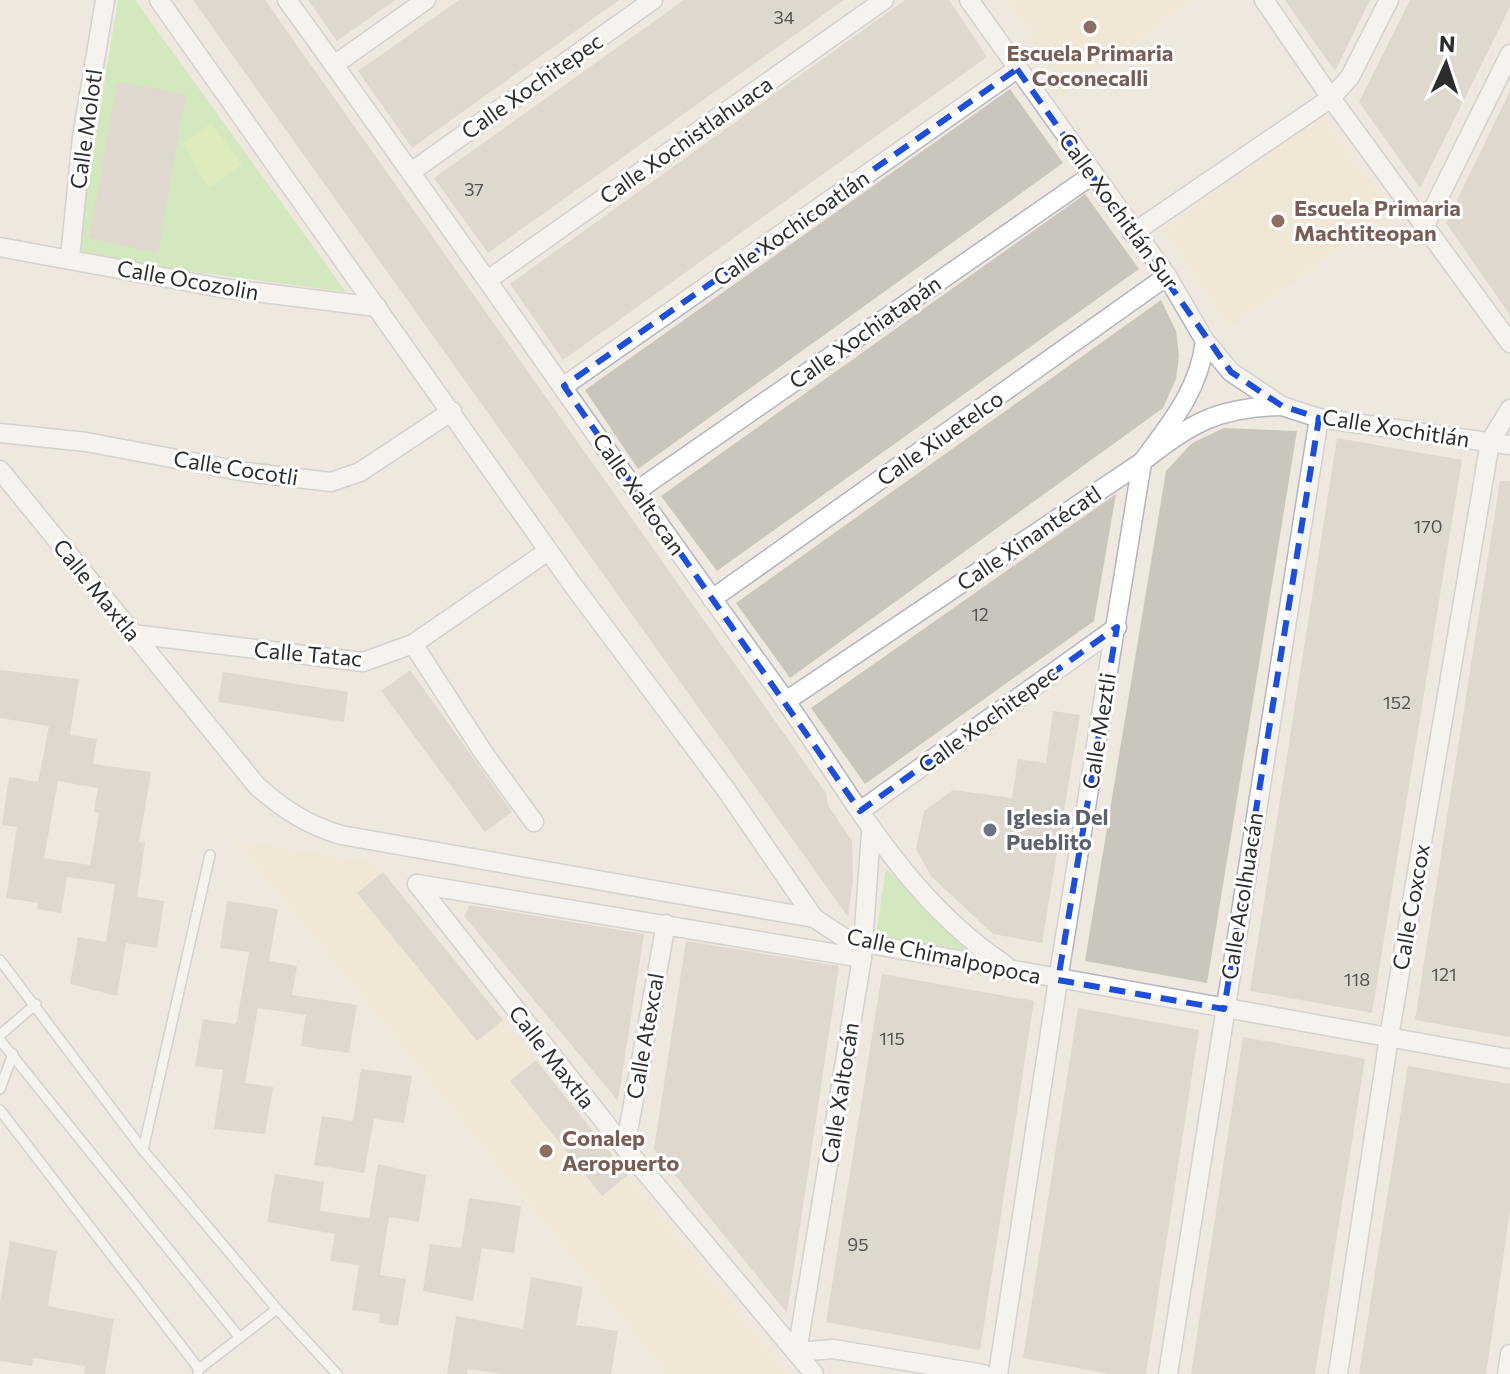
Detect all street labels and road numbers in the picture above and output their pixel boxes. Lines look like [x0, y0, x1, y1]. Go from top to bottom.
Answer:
street label: Calle Xochitepec [456, 27, 607, 144]
street label: Calle Molotl [64, 67, 107, 191]
street label: Calle Xochistlahuaca [594, 70, 777, 209]
street label: Calle Xochitlán Sur [1054, 127, 1185, 294]
street label: Calle Xochicoatlán [708, 164, 874, 291]
street label: Calle Ocozolin [115, 254, 261, 305]
street label: Calle Xochiatapán [784, 269, 946, 394]
street label: Calle Xiuetelco [871, 384, 1008, 491]
street label: Calle Xochitlán [1321, 403, 1472, 452]
street label: Calle Xaltocan [587, 428, 691, 560]
street label: Calle Cocotli [172, 444, 300, 491]
street label: Calle Xinantécatl [951, 479, 1106, 596]
street label: Calle Maxtla [48, 533, 147, 646]
street label: Calle Tatac [253, 635, 363, 672]
street label: Calle Xochitepec [913, 659, 1063, 778]
street label: Calle Meztli [1076, 671, 1121, 791]
street label: Calle Acolhuacán [1215, 810, 1268, 982]
street label: Calle Coxcox [1386, 841, 1435, 972]
street label: Calle Chimalpopoca [845, 922, 1044, 989]
street label: Calle Atexcal [620, 971, 669, 1101]
street label: Calle Maxtla [504, 1000, 601, 1114]
street label: Calle Xaltocán [815, 1020, 864, 1165]

